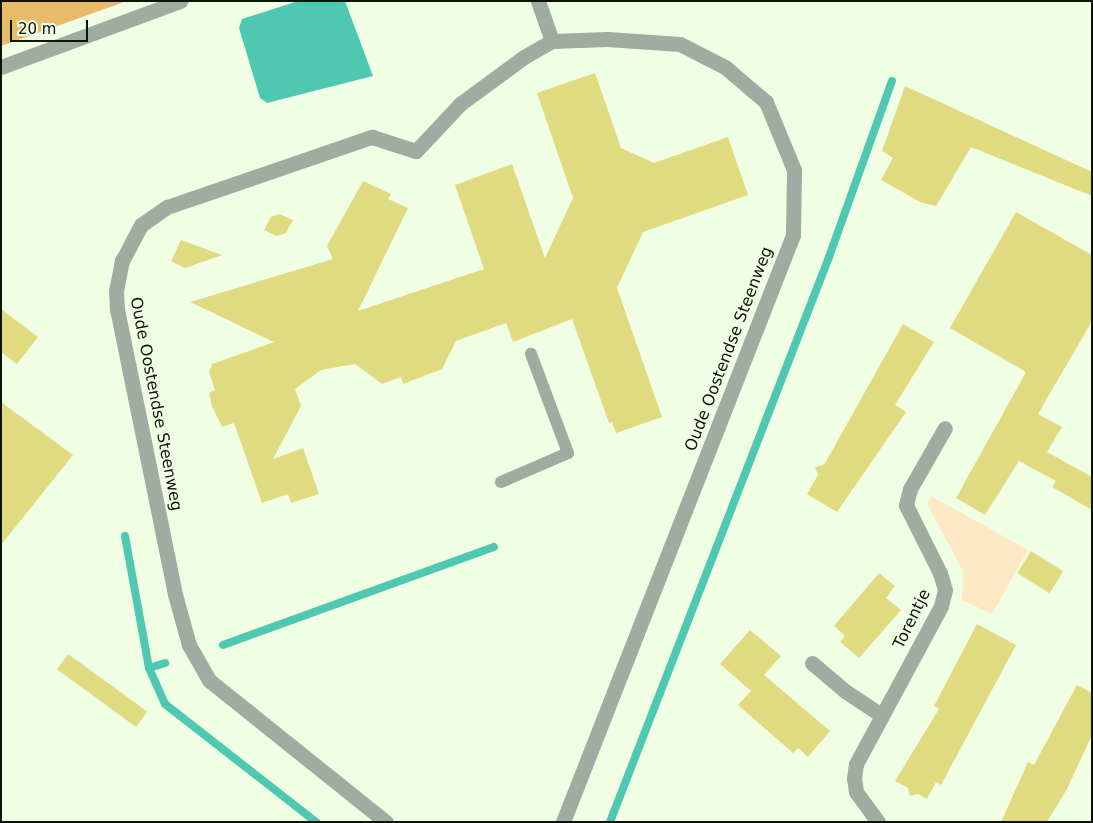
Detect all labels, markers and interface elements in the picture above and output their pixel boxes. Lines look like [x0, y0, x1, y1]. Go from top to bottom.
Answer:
scale bar [12, 10, 90, 42]
text: 20 m [18, 20, 56, 38]
street label: Oude Oostendse Steenweg [681, 244, 777, 454]
street label: Oude Oostendse Steenweg [126, 295, 186, 513]
street label: Torentje [889, 586, 935, 652]

